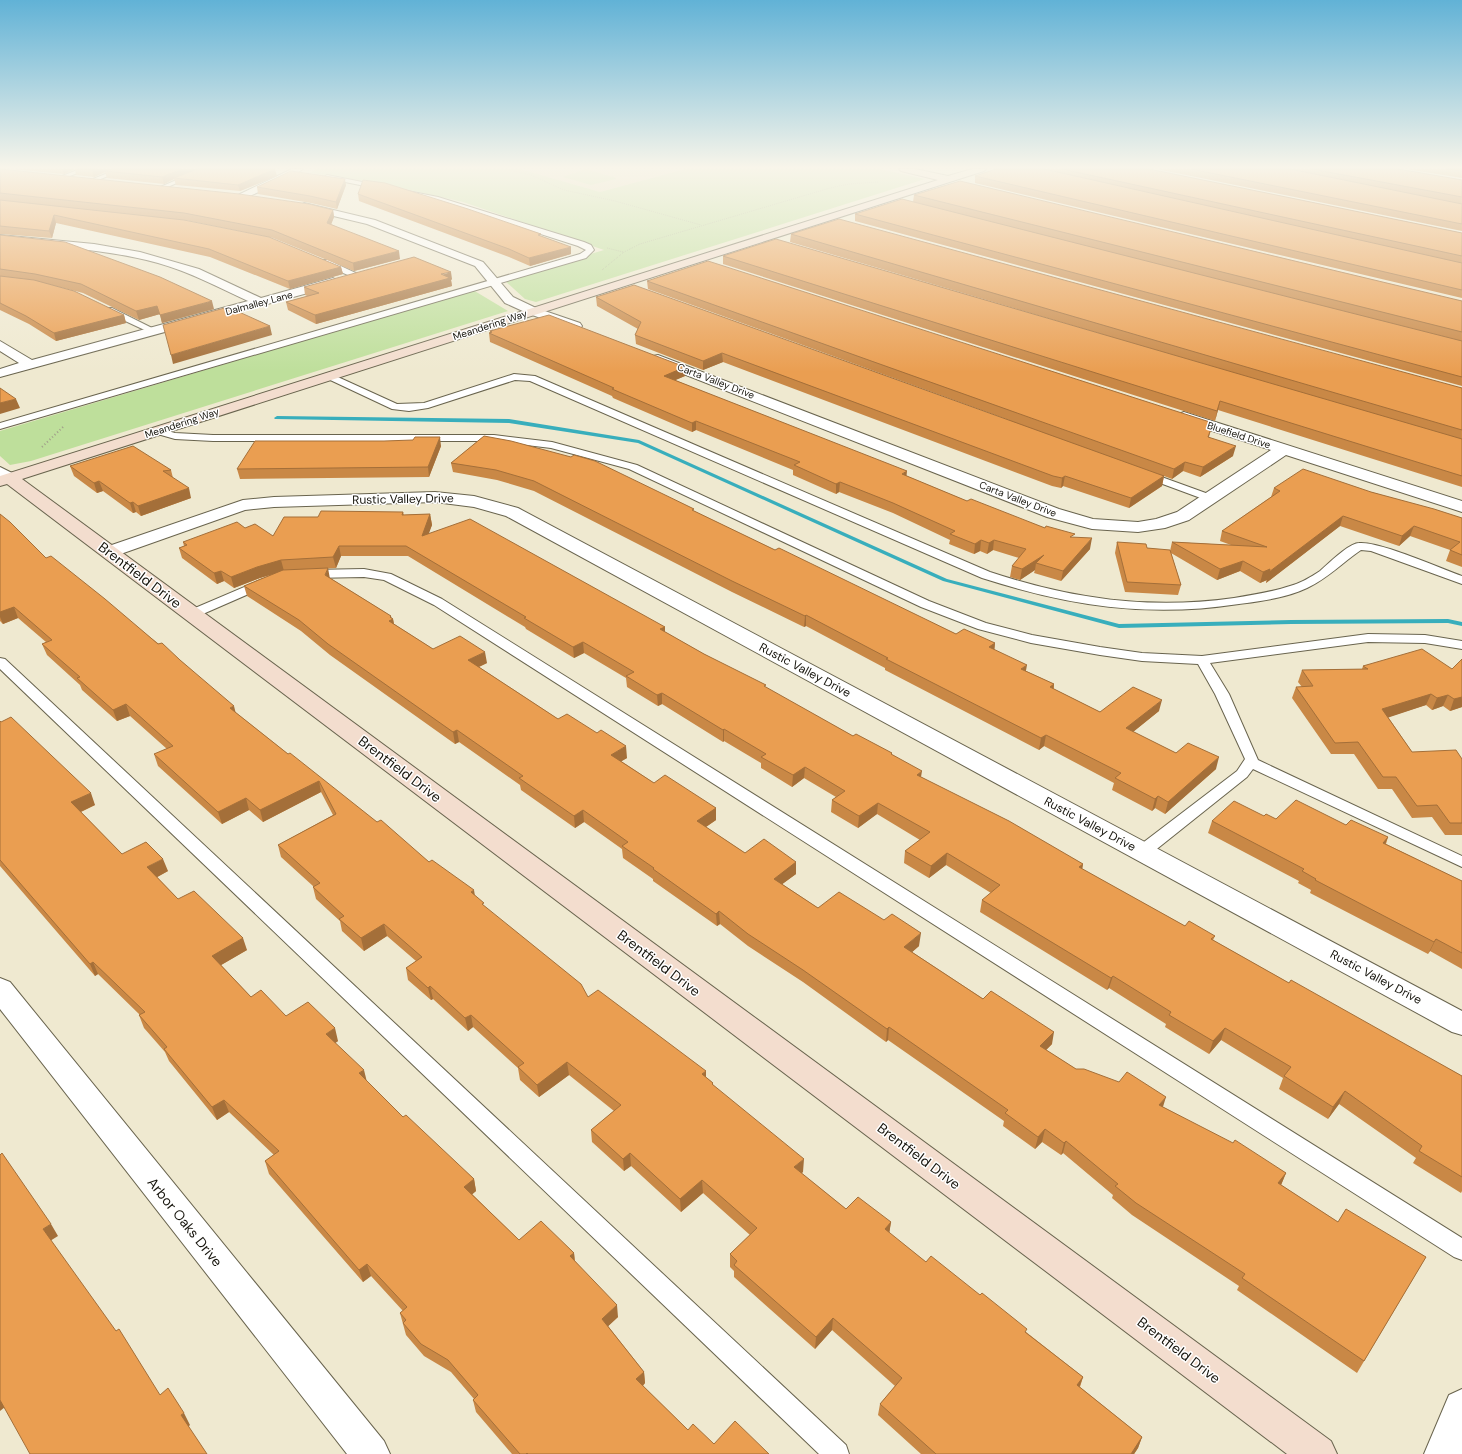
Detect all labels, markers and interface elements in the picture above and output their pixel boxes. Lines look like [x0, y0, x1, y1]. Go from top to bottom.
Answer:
street label: Dalmalley Lane [224, 288, 294, 318]
street label: Meandering Way [451, 307, 529, 343]
street label: Carta Valley Drive [676, 360, 757, 402]
street label: Meandering Way [143, 405, 221, 441]
street label: Bluefield Drive [1206, 419, 1273, 451]
street label: Carta Valley Drive [978, 478, 1059, 520]
street label: Rustic Valley Drive [352, 490, 454, 508]
street label: Brentfield Drive [95, 538, 185, 612]
street label: Rustic Valley Drive [756, 639, 854, 701]
street label: Brentfield Drive [355, 732, 445, 806]
street label: Rustic Valley Drive [1041, 793, 1139, 855]
street label: Brentfield Drive [614, 926, 704, 1000]
street label: Rustic Valley Drive [1327, 946, 1425, 1008]
street label: Brentfield Drive [874, 1119, 964, 1193]
street label: Arbor Oaks Drive [144, 1174, 226, 1270]
street label: Brentfield Drive [1134, 1313, 1224, 1387]

